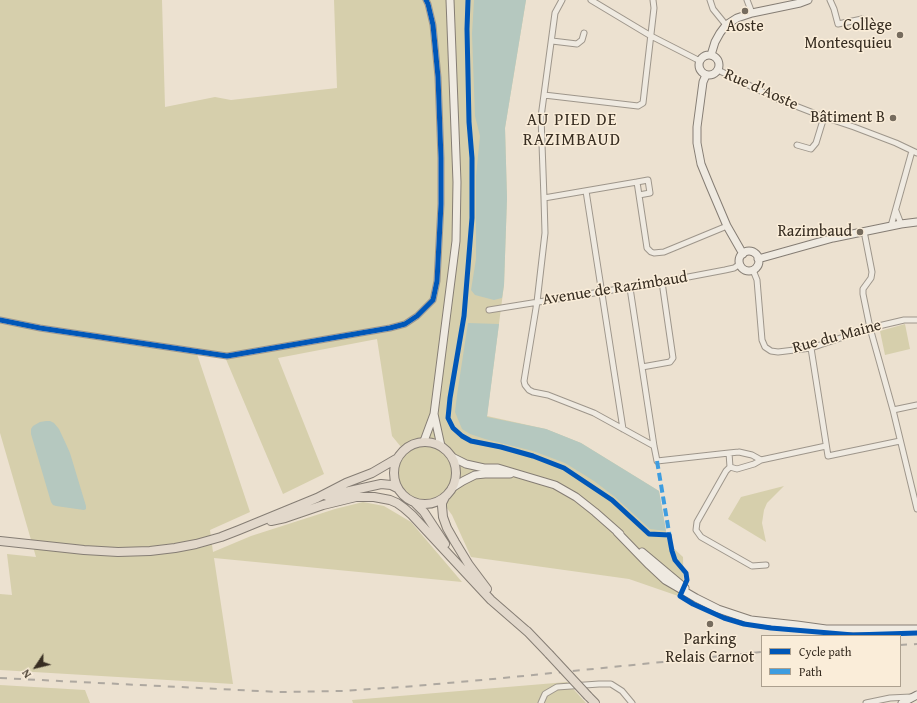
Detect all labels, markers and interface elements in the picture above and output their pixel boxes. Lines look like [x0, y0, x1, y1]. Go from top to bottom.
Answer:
marker: Aoste [740, 6, 750, 16]
place label: Collège Montesquieu [804, 16, 892, 54]
place label: Aoste [726, 17, 764, 37]
marker: Collège Montesquieu [895, 30, 905, 40]
street label: Rue d'Aoste [721, 65, 801, 115]
place label: Bâtiment B [810, 108, 885, 128]
district label: AU PIED DE RAZIMBAUD [523, 111, 621, 151]
marker: Bâtiment B [888, 113, 898, 123]
place label: Razimbaud [778, 222, 852, 242]
marker: Razimbaud [855, 227, 865, 237]
street label: Avenue de Razimbaud [541, 268, 689, 310]
street label: Rue du Maine [790, 316, 884, 358]
marker: Parking Relais Carnot [705, 619, 715, 629]
place label: Parking Relais Carnot [666, 630, 754, 668]
legend [761, 635, 901, 687]
text: Cycle path [799, 643, 851, 660]
north arrow [16, 647, 56, 687]
text: Path [799, 663, 822, 680]
text: N [18, 666, 35, 681]

